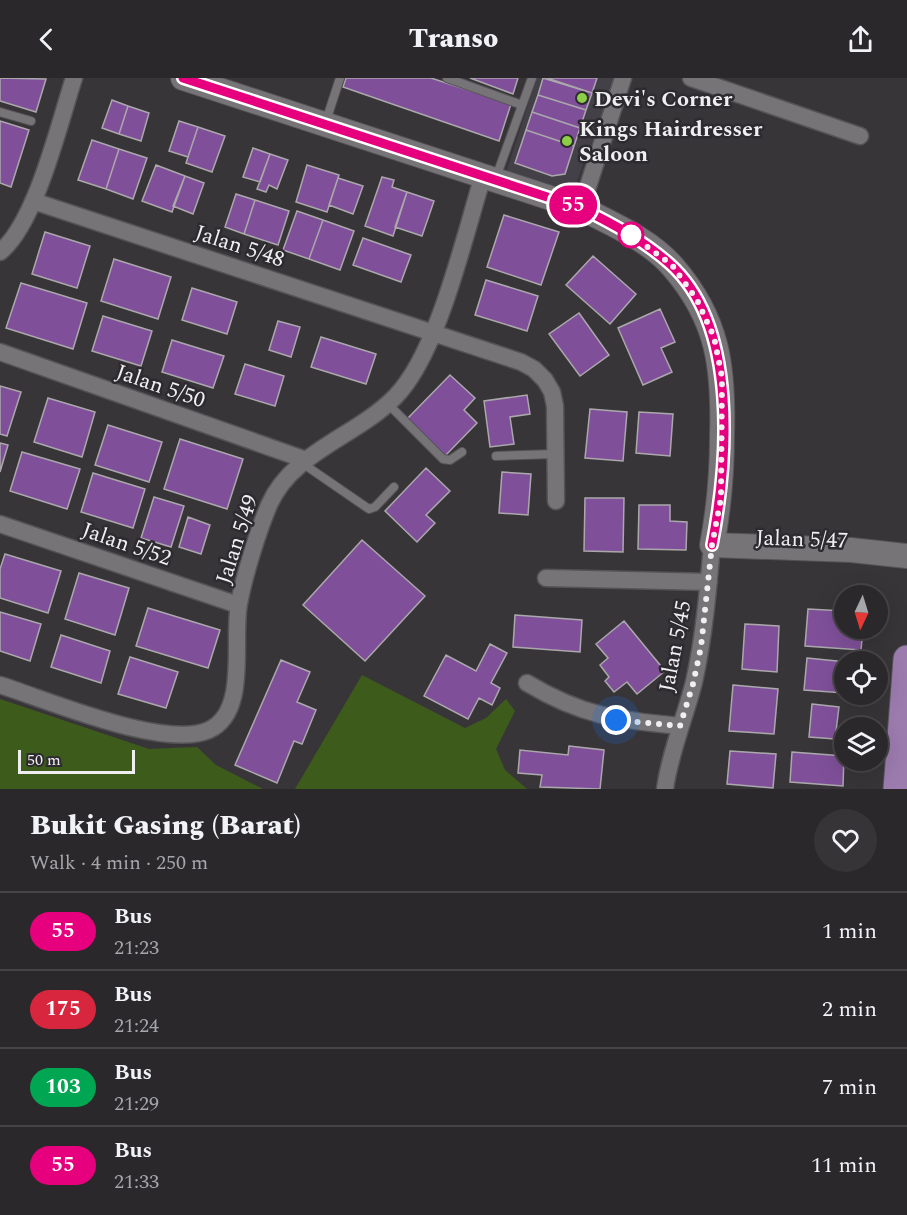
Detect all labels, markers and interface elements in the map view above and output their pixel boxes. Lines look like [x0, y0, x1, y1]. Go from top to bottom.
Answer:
text: Transo [409, 18, 498, 60]
icon: back [30, 23, 63, 56]
icon: share [844, 23, 877, 56]
place label: Devi's Corner [594, 83, 733, 116]
marker: Devi's Corner [575, 91, 589, 105]
place label: Kings Hairdresser Saloon [579, 113, 763, 171]
marker: Kings Hairdresser Saloon [560, 134, 574, 148]
line badge: 55 [546, 186, 600, 224]
text: 55 [561, 189, 585, 221]
street label: Jalan 5/48 [190, 216, 289, 276]
unlabelled marker [618, 222, 644, 248]
street label: Jalan 5/50 [111, 356, 210, 417]
street label: Jalan 5/49 [207, 490, 267, 589]
street label: Jalan 5/52 [77, 514, 176, 575]
street label: Jalan 5/47 [755, 521, 849, 558]
north arrow [834, 585, 888, 639]
map controls [834, 585, 888, 771]
street label: Jalan 5/45 [650, 598, 701, 695]
button: locate [834, 651, 888, 705]
your location [601, 705, 631, 735]
button: layers [834, 717, 888, 771]
scale bar [18, 747, 135, 774]
text: 50 m [27, 748, 61, 772]
text: Bukit Gasing (Barat) [30, 804, 301, 847]
button: heart [814, 809, 877, 872]
text: Walk · 4 min · 250 m [30, 848, 208, 878]
text: Bus [114, 900, 152, 933]
text: 55 [51, 915, 75, 947]
text: 1 min [822, 915, 877, 948]
text: 21:23 [114, 933, 159, 963]
text: Bus [114, 978, 152, 1011]
text: 175 [45, 993, 81, 1025]
text: 2 min [822, 993, 877, 1026]
text: 21:24 [114, 1011, 159, 1041]
text: Bus [114, 1056, 152, 1089]
text: 103 [45, 1071, 81, 1103]
text: 7 min [822, 1071, 877, 1104]
text: 21:29 [114, 1089, 159, 1119]
text: Bus [114, 1134, 152, 1167]
text: 55 [51, 1149, 75, 1181]
text: 11 min [811, 1149, 877, 1182]
text: 21:33 [114, 1167, 159, 1197]

